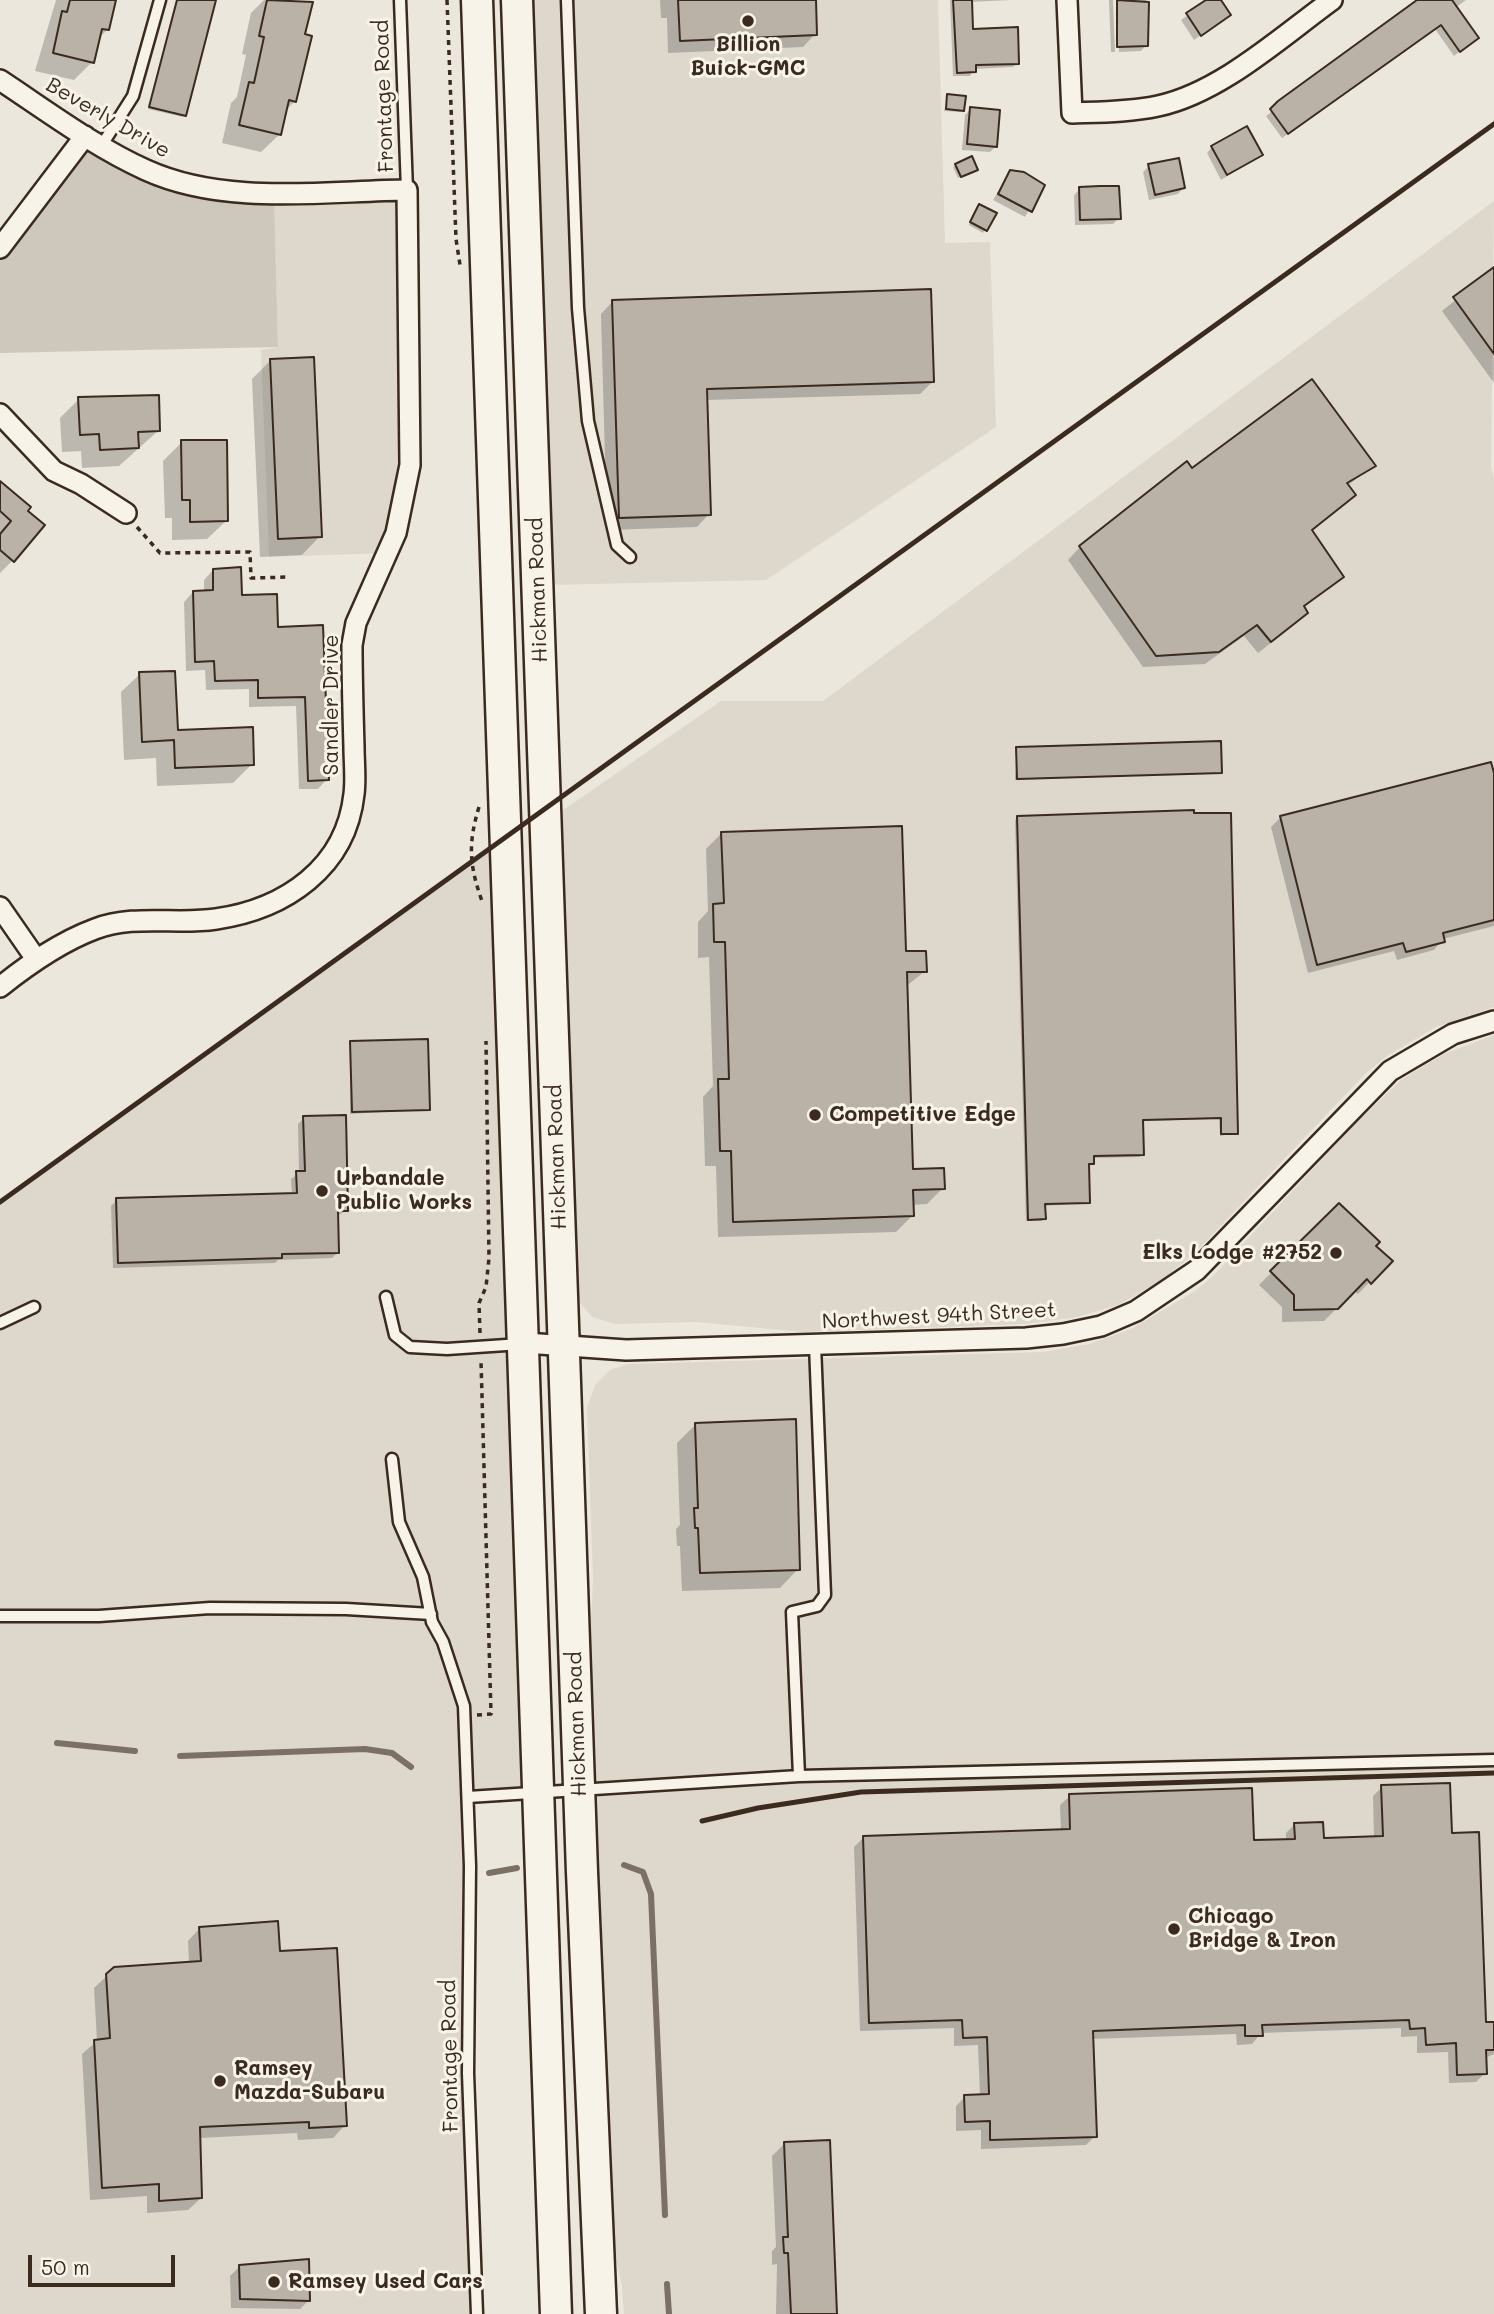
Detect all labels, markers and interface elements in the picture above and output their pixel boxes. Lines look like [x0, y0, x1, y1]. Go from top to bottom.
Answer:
marker: Billion Buick-GMC [740, 13, 756, 29]
street label: Frontage Road [369, 19, 399, 173]
place label: Billion Buick-GMC [691, 32, 805, 82]
street label: Beverly Drive [41, 72, 175, 164]
street label: Hickman Road [523, 517, 553, 663]
street label: Sandler Drive [319, 635, 345, 775]
street label: Hickman Road [542, 1084, 572, 1230]
place label: Competitive Edge [829, 1102, 1016, 1128]
marker: Competitive Edge [807, 1107, 823, 1123]
place label: Urbandale Public Works [336, 1166, 472, 1216]
marker: Urbandale Public Works [314, 1183, 330, 1199]
place label: Elks Lodge #2752 [1142, 1240, 1322, 1266]
marker: Elks Lodge #2752 [1328, 1245, 1344, 1261]
street label: Northwest 94th Street [821, 1297, 1057, 1335]
street label: Hickman Road [562, 1651, 592, 1797]
place label: Chicago Bridge & Iron [1188, 1904, 1336, 1954]
marker: Chicago Bridge & Iron [1166, 1921, 1182, 1937]
street label: Frontage Road [436, 1979, 464, 2133]
place label: Ramsey Mazda-Subaru [234, 2056, 385, 2106]
marker: Ramsey Mazda-Subaru [212, 2073, 228, 2089]
scale bar [32, 2240, 178, 2284]
text: 50 m [41, 2253, 90, 2280]
place label: Ramsey Used Cars [288, 2269, 483, 2295]
marker: Ramsey Used Cars [266, 2274, 282, 2290]

